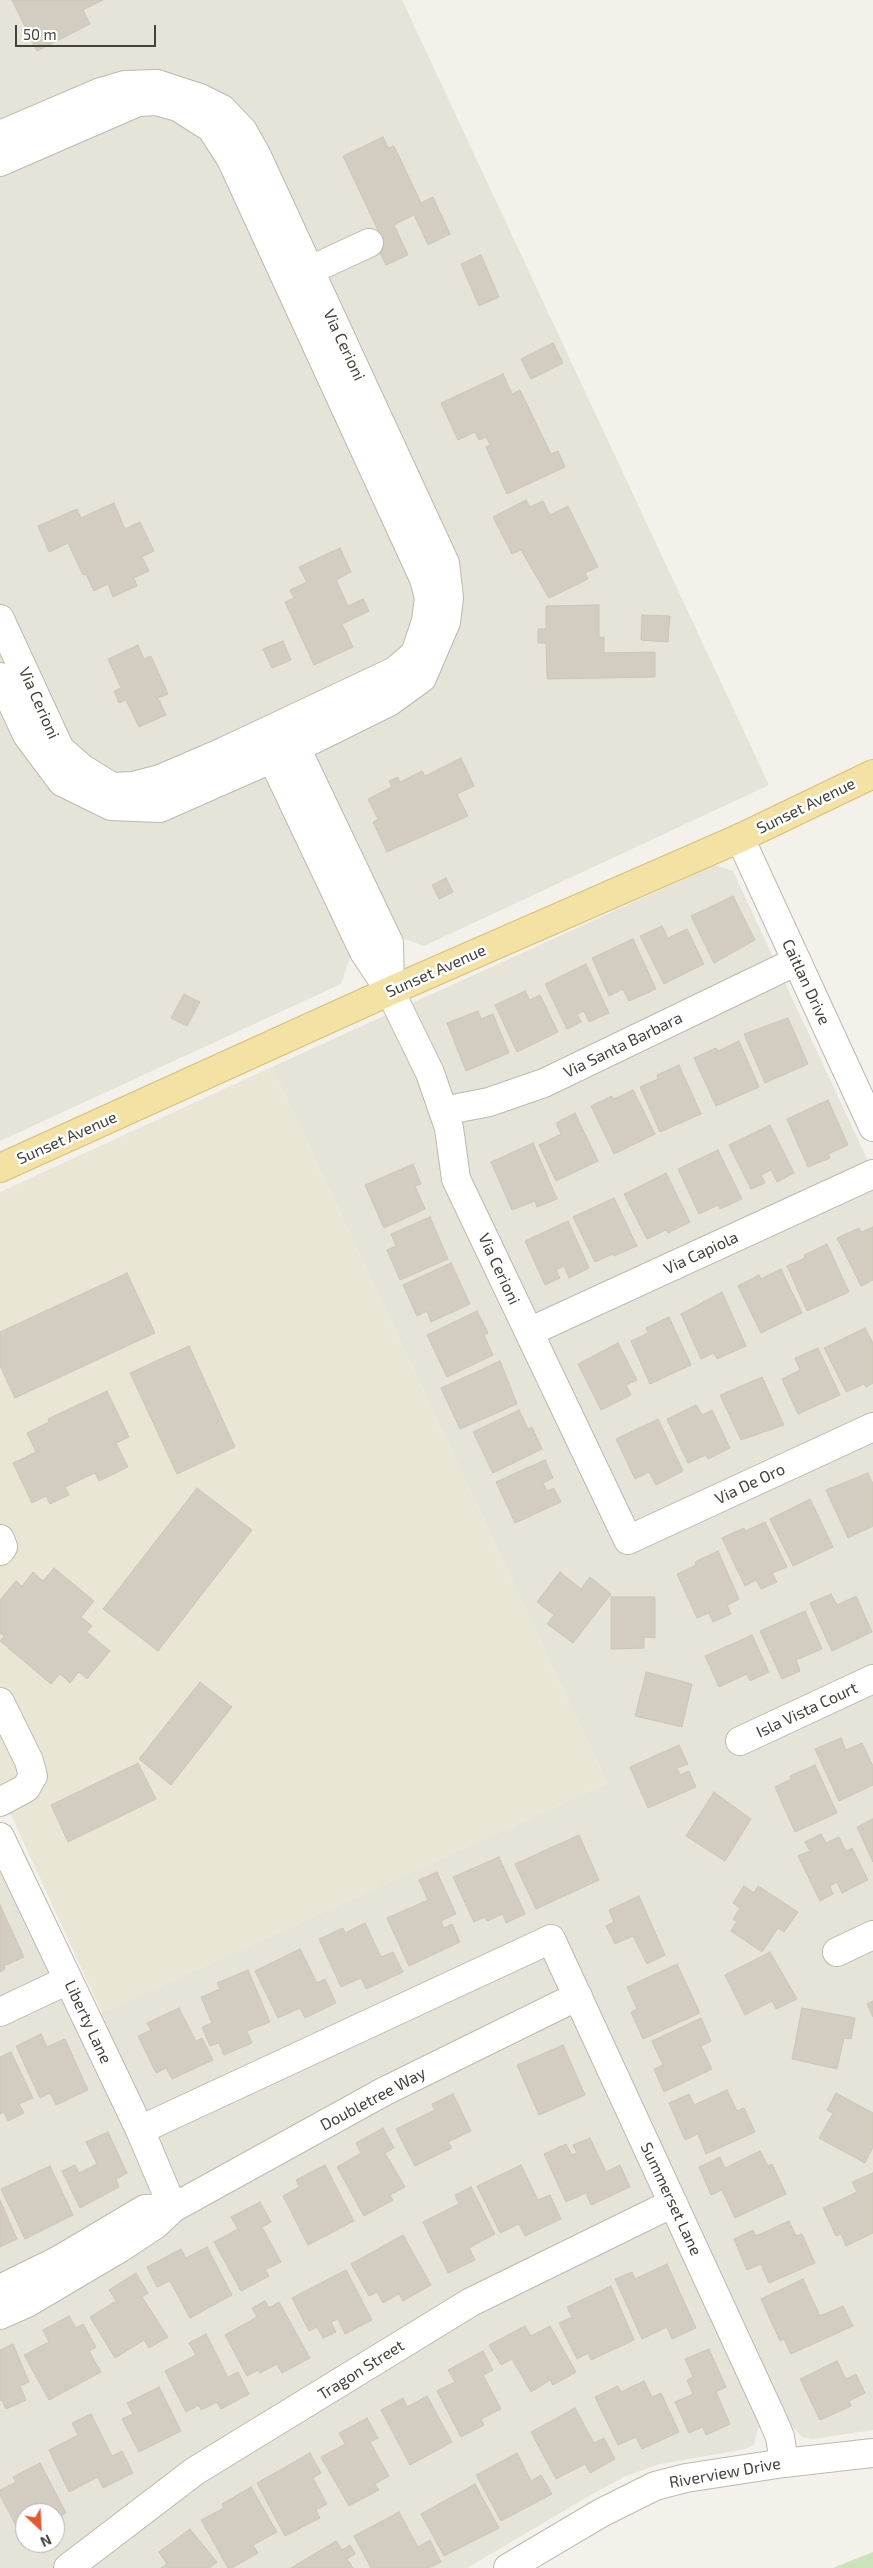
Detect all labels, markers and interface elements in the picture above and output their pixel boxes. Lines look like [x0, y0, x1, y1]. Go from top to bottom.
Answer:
scale bar [18, 15, 159, 47]
text: 50 m [23, 25, 57, 43]
street label: Via Cerioni [319, 306, 369, 384]
street label: Via Cerioni [15, 664, 63, 742]
street label: Sunset Avenue [754, 774, 858, 838]
street label: Caitlan Drive [778, 936, 834, 1028]
street label: Sunset Avenue [383, 940, 489, 1002]
street label: Via Santa Barbara [560, 1008, 686, 1082]
street label: Sunset Avenue [14, 1107, 120, 1169]
street label: Via Capiola [661, 1227, 741, 1279]
street label: Via Cerioni [474, 1230, 524, 1308]
street label: Via De Oro [712, 1459, 788, 1509]
street label: Isla Vista Court [753, 1678, 861, 1742]
street label: Liberty Lane [60, 1977, 116, 2067]
street label: Doubletree Way [317, 2063, 429, 2135]
street label: Summerset Lane [636, 2139, 706, 2259]
street label: Tragon Street [314, 2336, 408, 2404]
street label: Riverview Drive [668, 2454, 782, 2492]
north arrow [15, 2503, 65, 2553]
text: N [38, 2531, 54, 2551]

